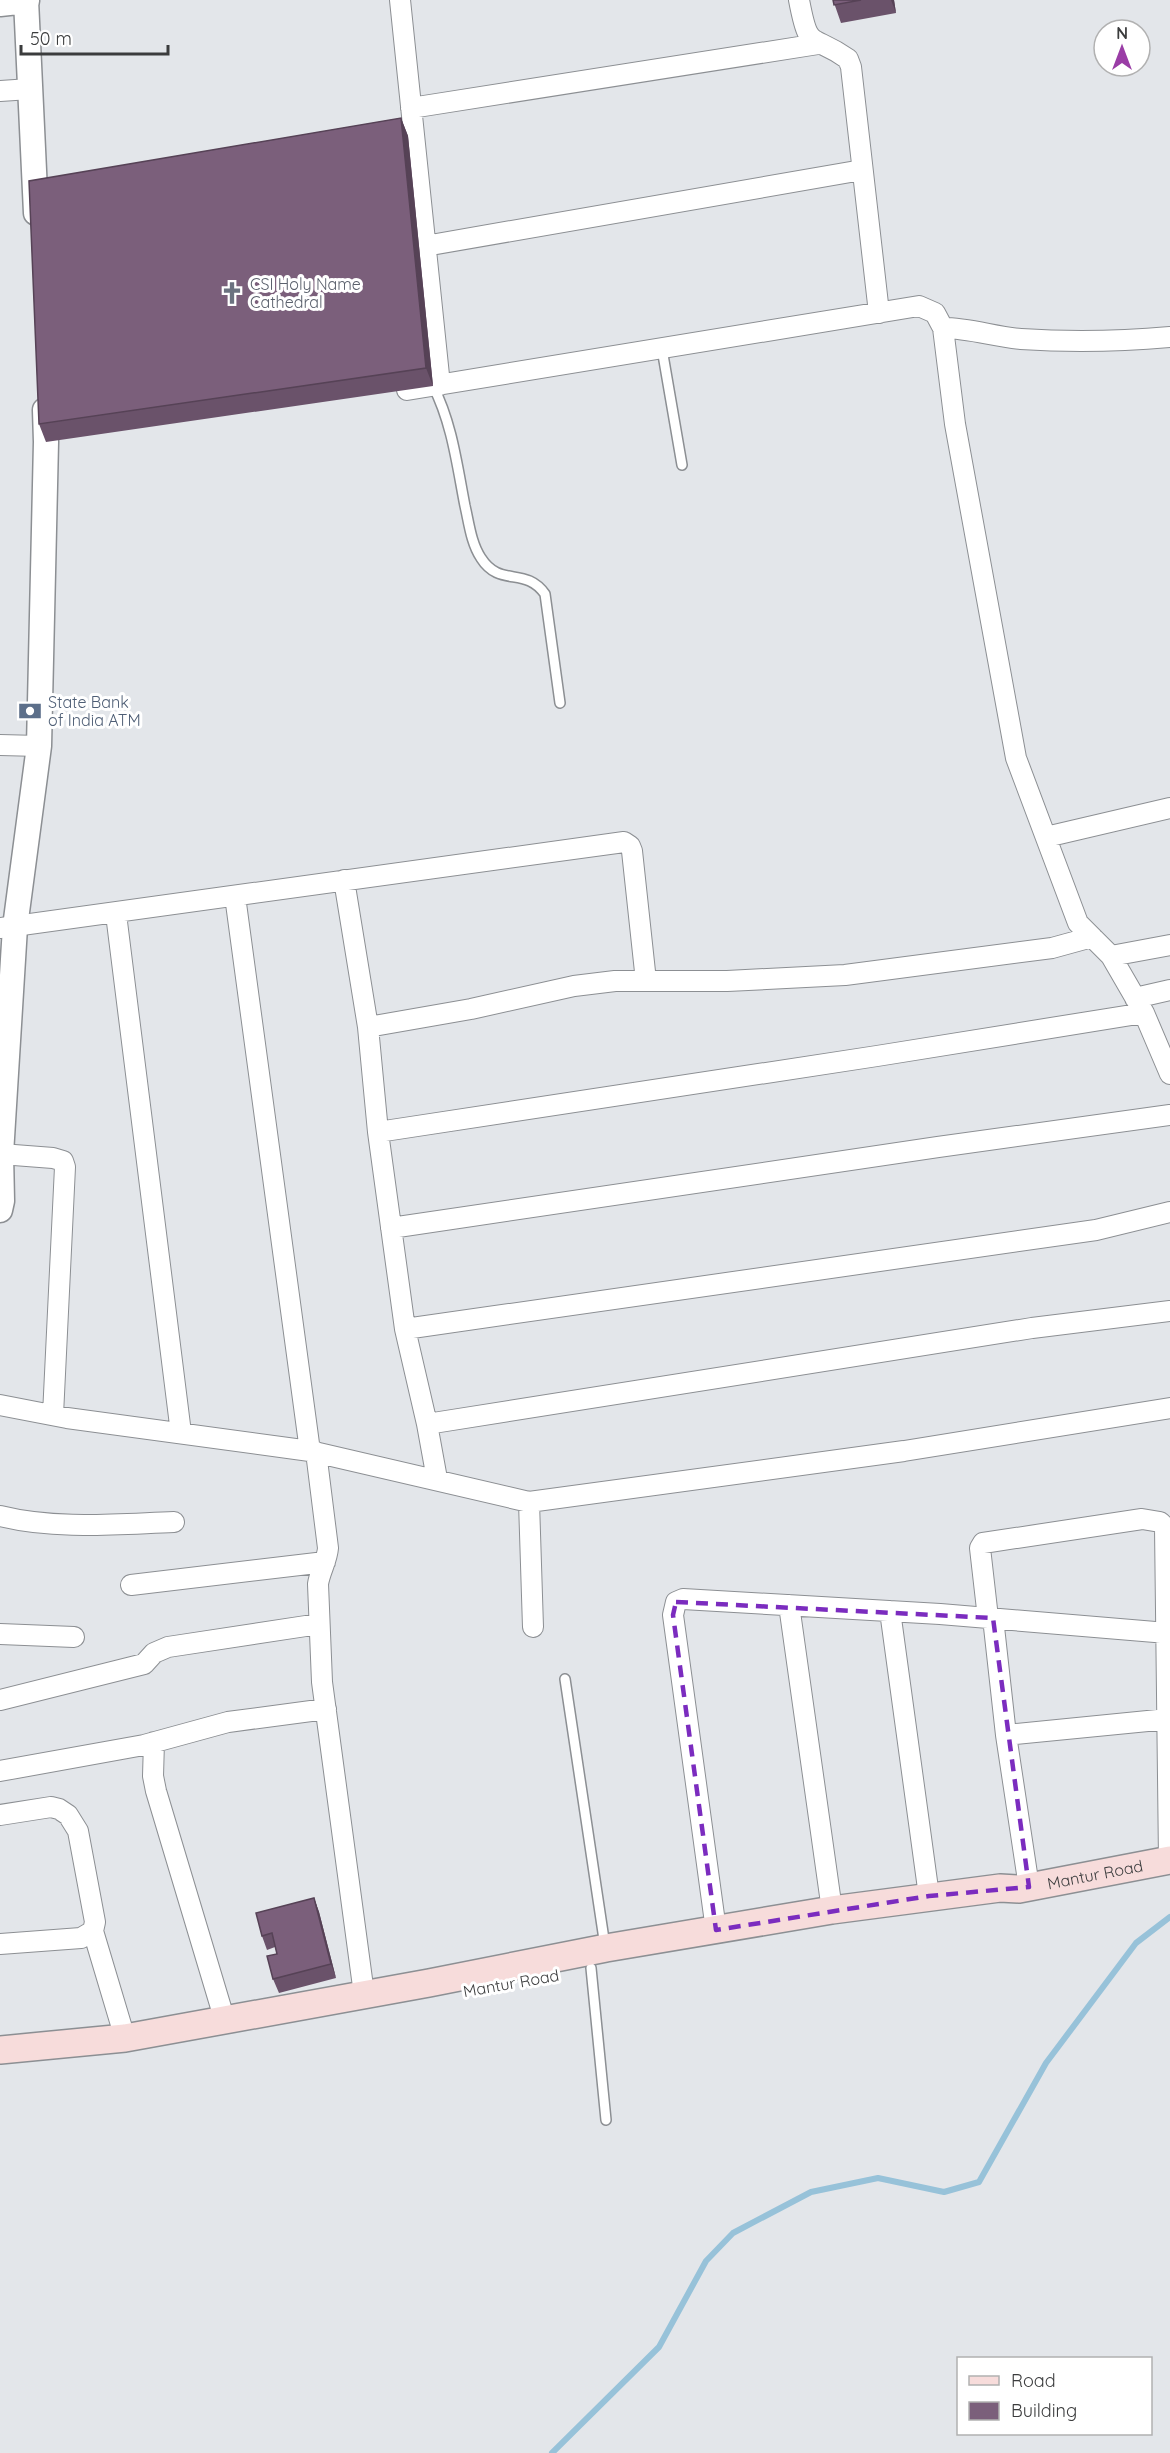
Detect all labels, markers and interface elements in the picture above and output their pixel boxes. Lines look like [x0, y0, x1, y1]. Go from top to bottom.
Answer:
scale bar [21, 18, 168, 56]
north arrow [1092, 18, 1152, 78]
text: N [1116, 23, 1128, 43]
text: 50 m [30, 27, 72, 50]
place label: CSI Holy Name Cathedral [250, 274, 361, 312]
church icon: CSI Holy Name Cathedral [219, 280, 245, 306]
place label: State Bank of India ATM [48, 692, 141, 730]
bank icon: State Bank of India ATM [17, 698, 43, 724]
street label: Mantur Road [1046, 1855, 1145, 1893]
street label: Mantur Road [462, 1965, 560, 2001]
legend [957, 2357, 1152, 2435]
text: Road [1011, 2369, 1056, 2392]
text: Building [1011, 2399, 1077, 2422]

